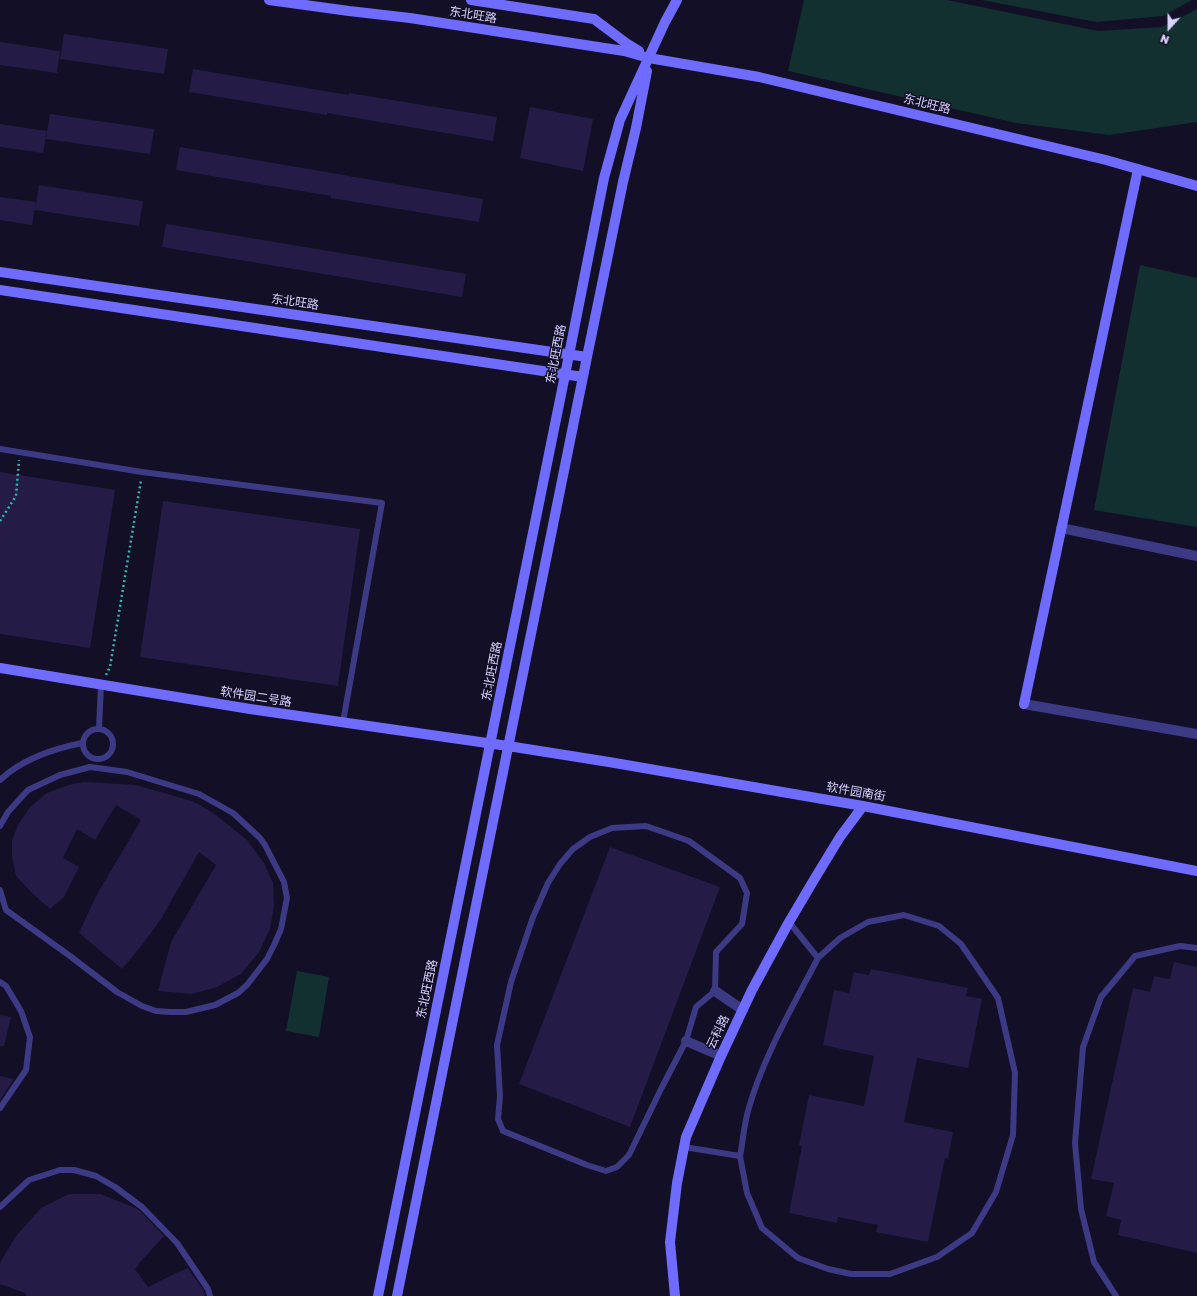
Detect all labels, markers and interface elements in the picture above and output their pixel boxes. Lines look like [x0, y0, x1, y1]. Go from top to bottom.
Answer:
street label: 东北旺路 [448, 4, 498, 26]
north arrow [1149, 8, 1189, 48]
text: N [1158, 32, 1171, 47]
street label: 东北旺路 [902, 91, 952, 117]
street label: 东北旺路 [270, 292, 320, 312]
street label: 东北旺西路 [543, 323, 569, 385]
street label: 东北旺西路 [479, 640, 505, 702]
street label: 软件园二号路 [219, 684, 293, 710]
street label: 软件园南街 [825, 780, 887, 804]
street label: 东北旺西路 [414, 958, 440, 1020]
street label: 云科路 [704, 1013, 732, 1051]

